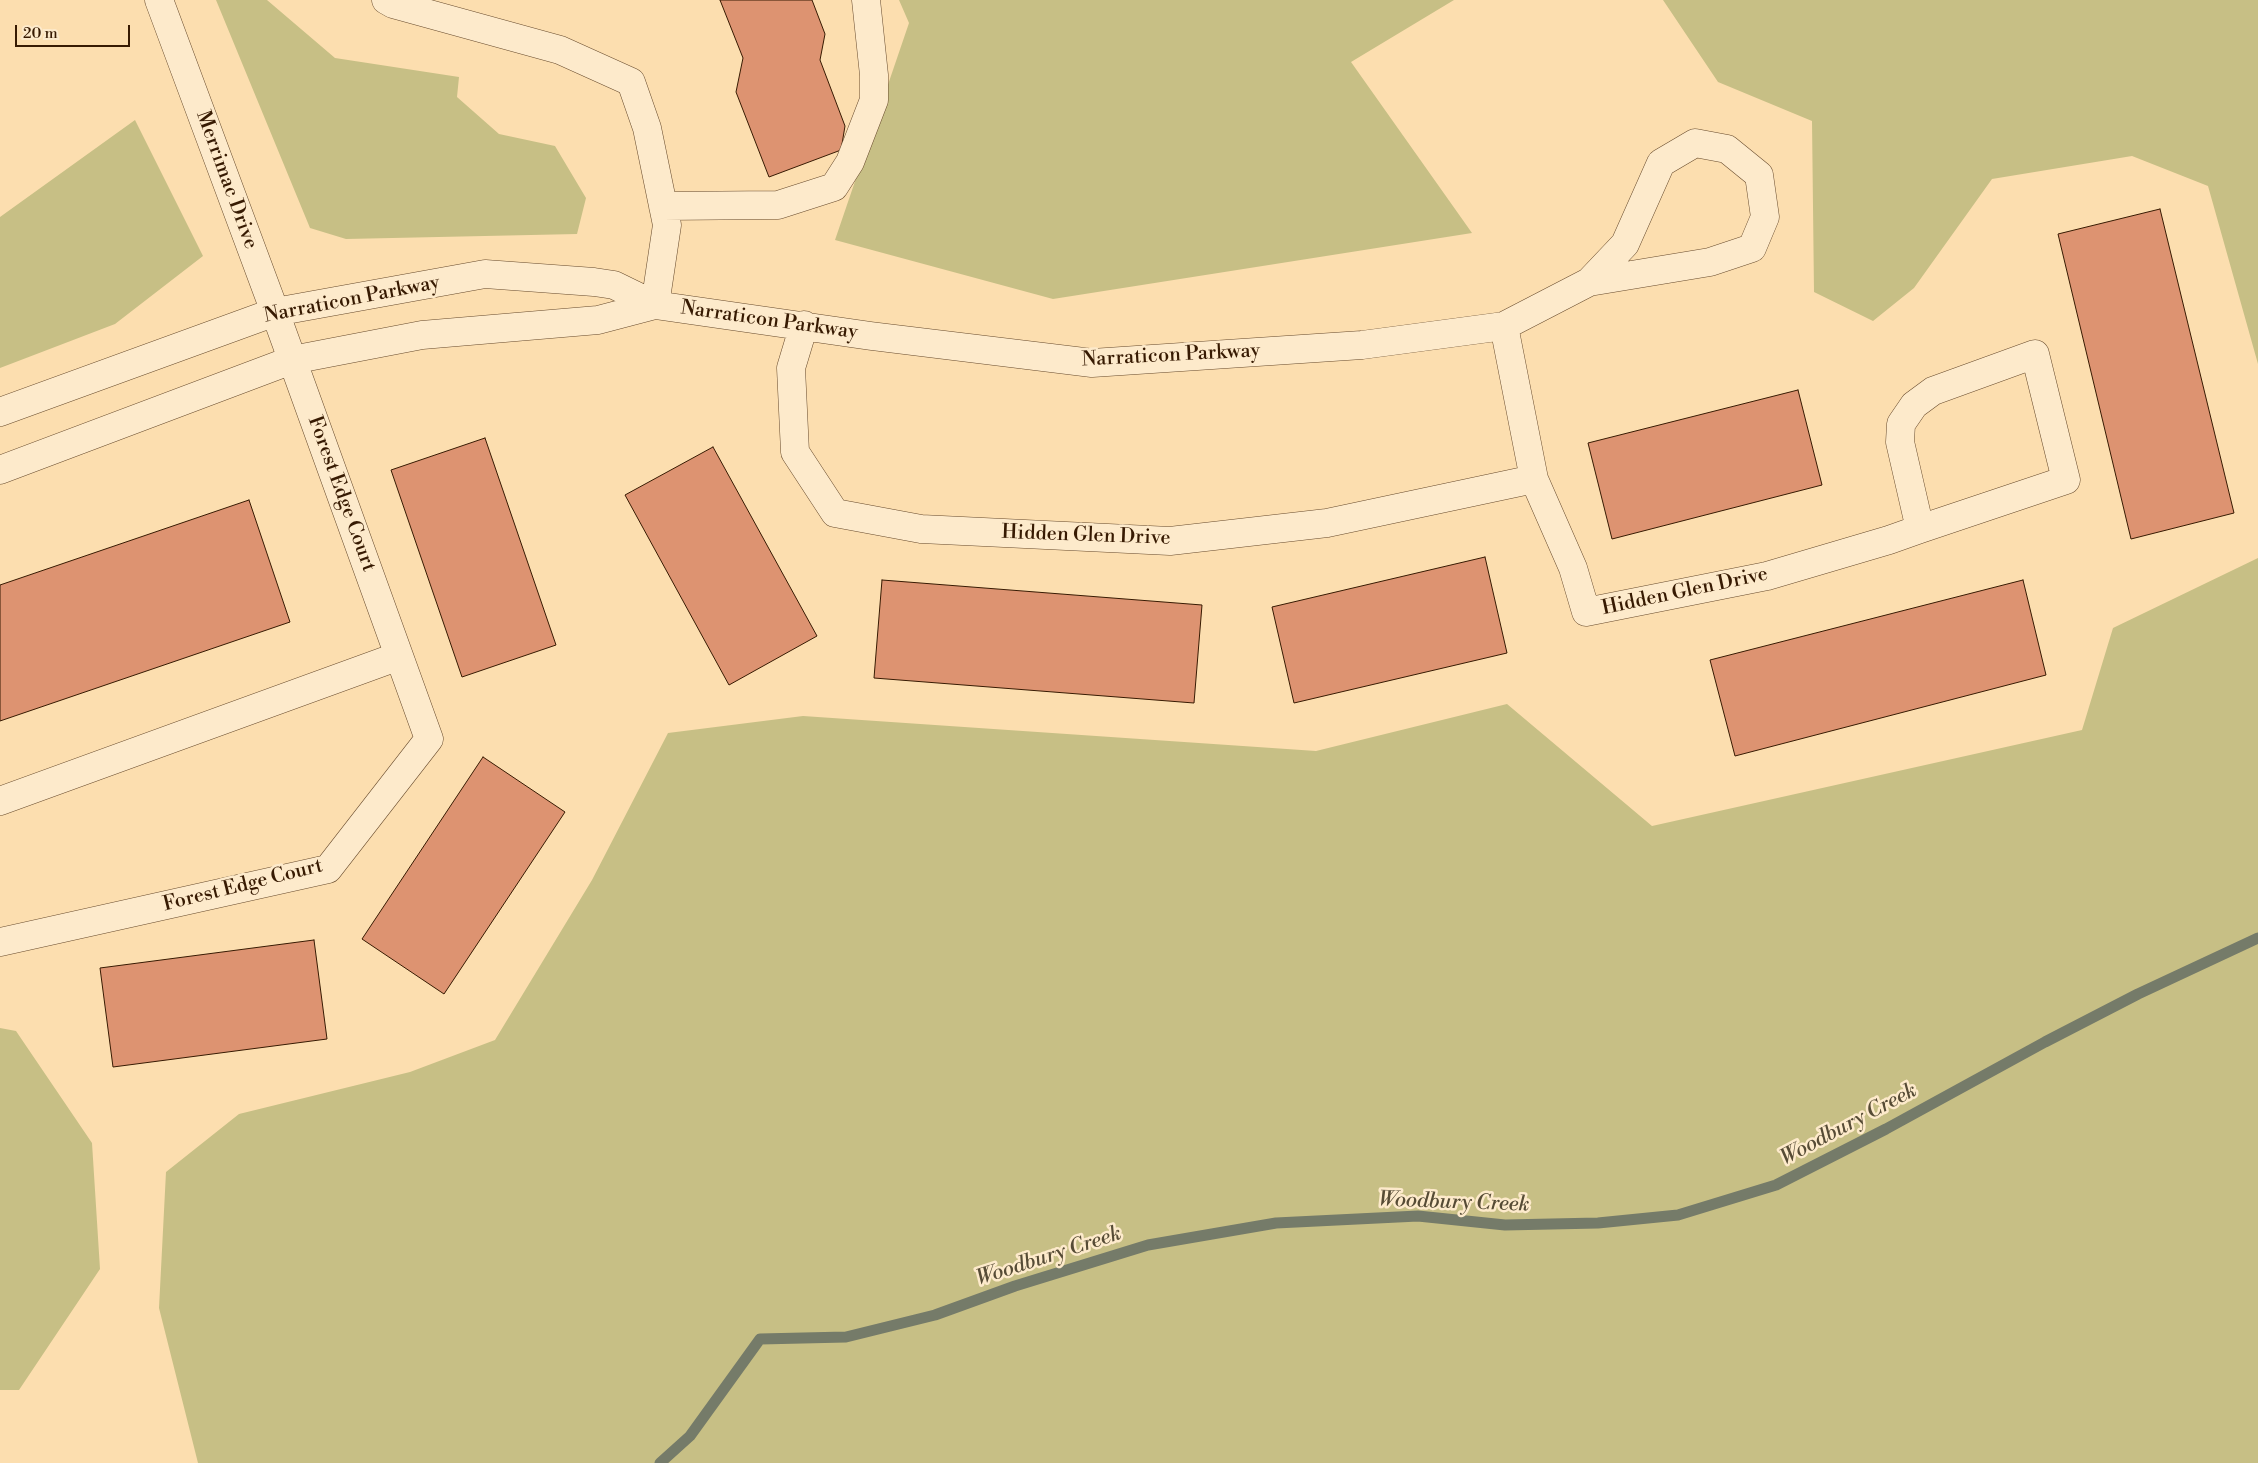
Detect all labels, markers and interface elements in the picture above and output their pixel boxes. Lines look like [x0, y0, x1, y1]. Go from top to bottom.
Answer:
scale bar [18, 15, 132, 47]
text: 20 m [23, 24, 58, 43]
street label: Merrimac Drive [190, 108, 262, 252]
street label: Narraticon Parkway [262, 271, 442, 329]
street label: Narraticon Parkway [679, 297, 859, 345]
street label: Narraticon Parkway [1081, 339, 1261, 373]
street label: Forest Edge Court [302, 413, 380, 575]
street label: Hidden Glen Drive [1001, 521, 1171, 551]
street label: Hidden Glen Drive [1600, 563, 1770, 621]
street label: Forest Edge Court [161, 855, 325, 917]
water label: Woodbury Creek [1776, 1078, 1922, 1172]
water label: Woodbury Creek [1378, 1188, 1530, 1218]
water label: Woodbury Creek [973, 1222, 1125, 1292]

